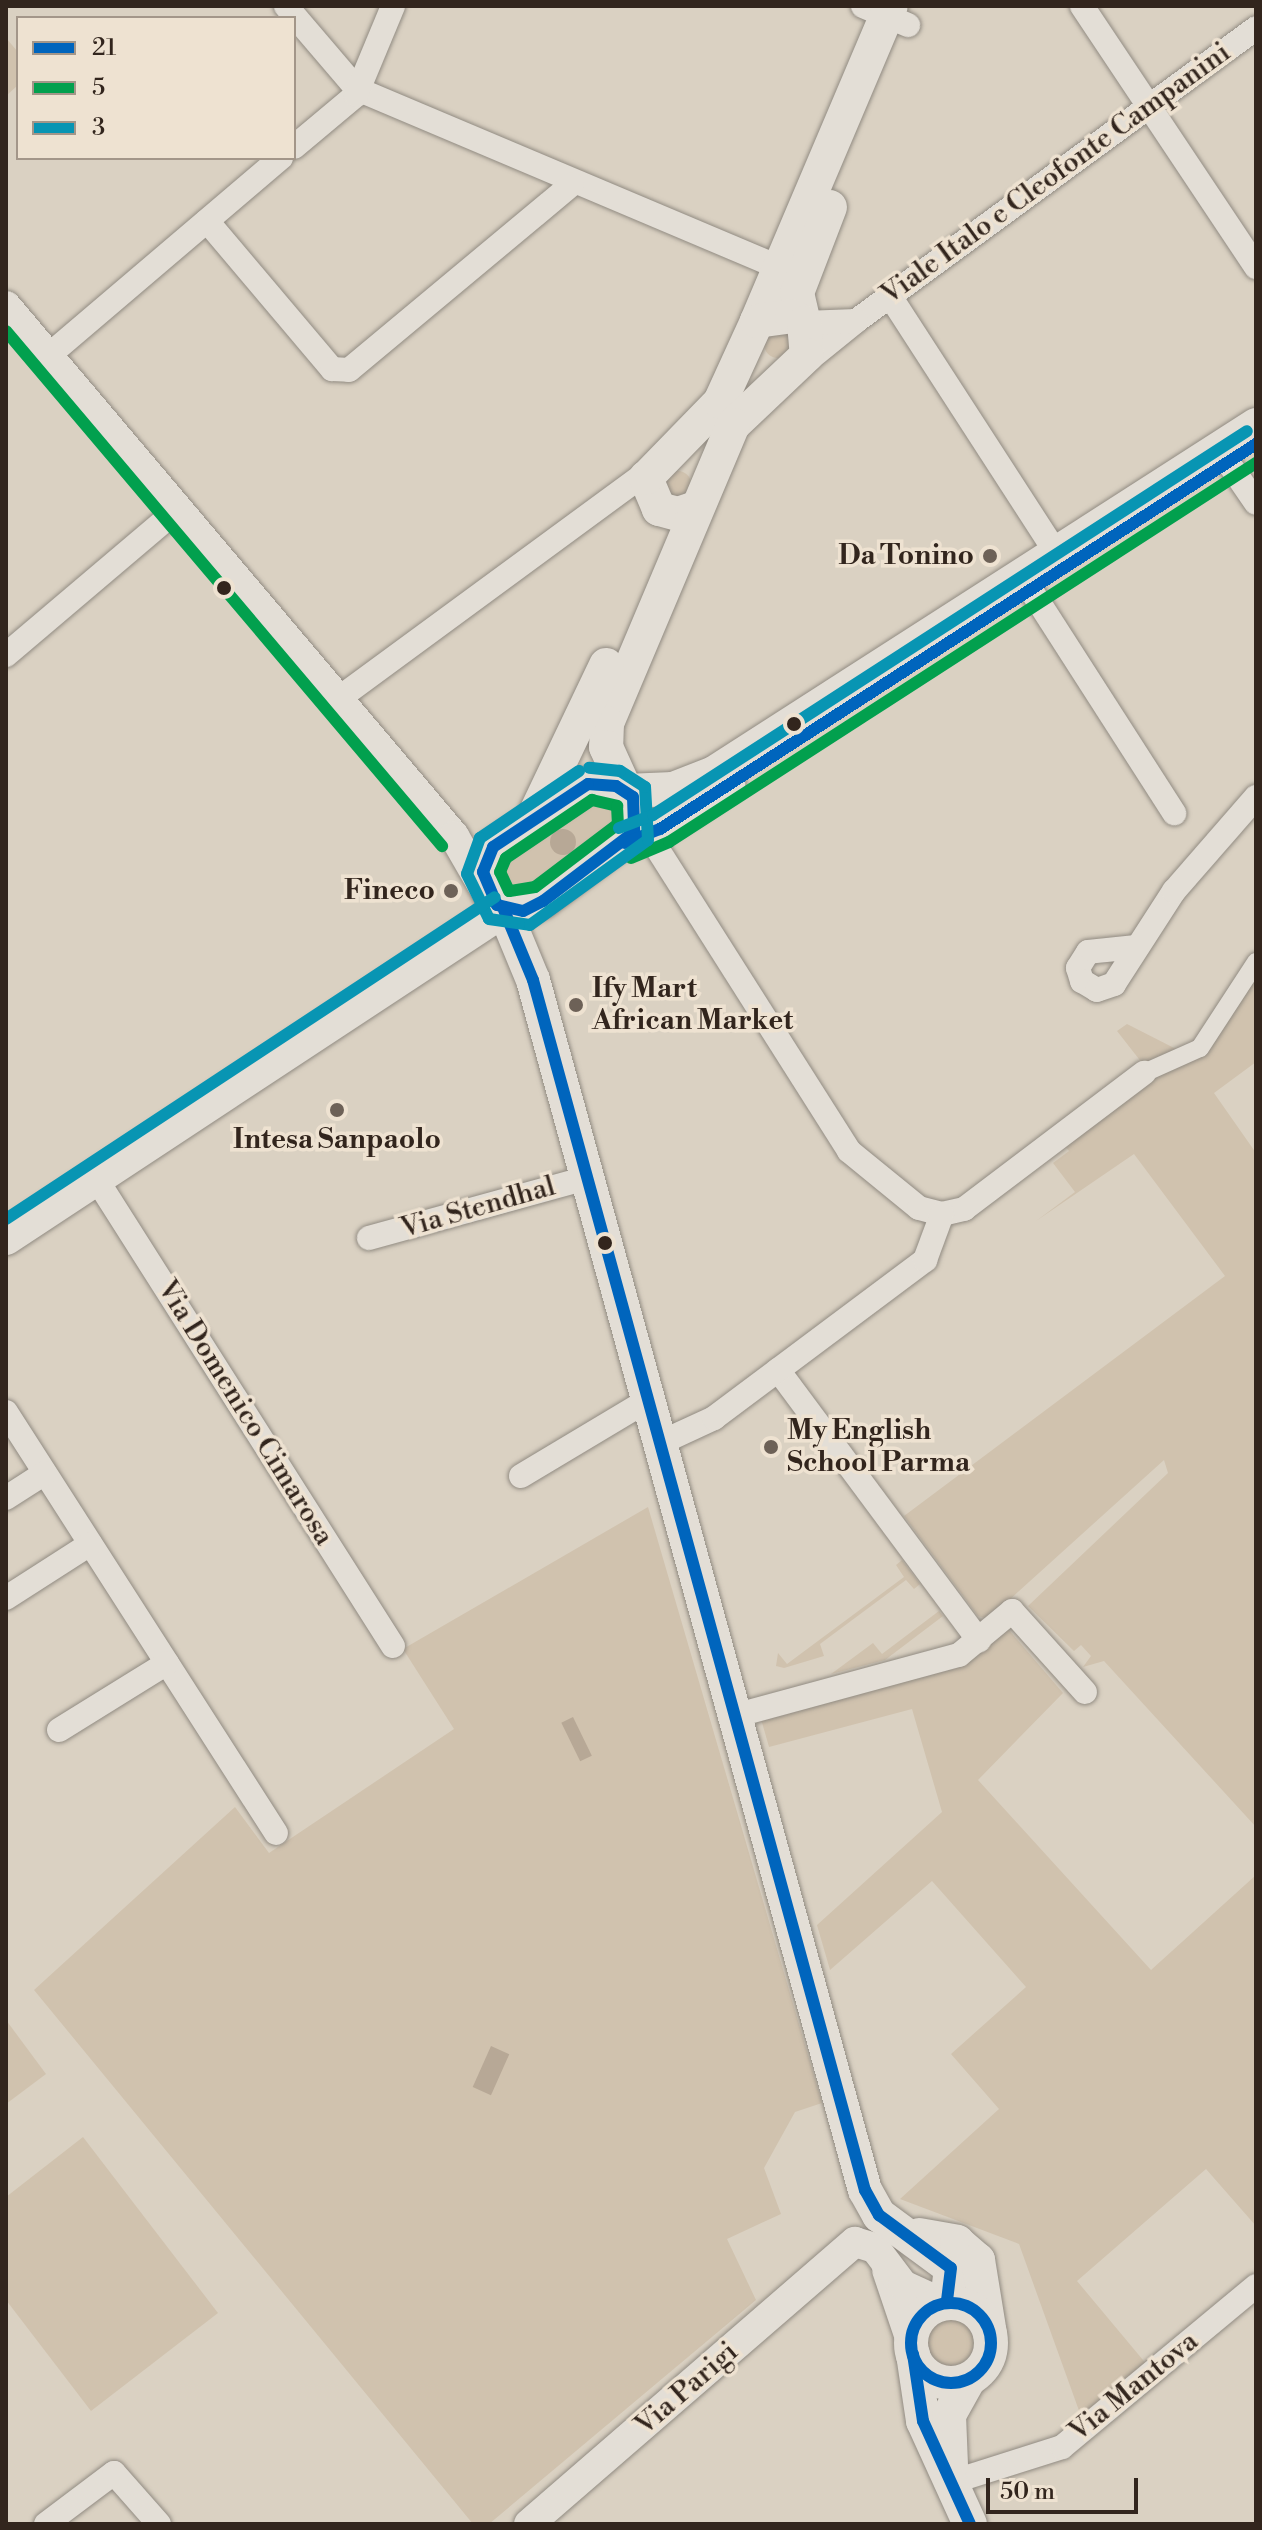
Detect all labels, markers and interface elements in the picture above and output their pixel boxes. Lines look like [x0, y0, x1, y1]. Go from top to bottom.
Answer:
legend [16, 16, 296, 160]
text: 21 [92, 33, 116, 63]
street label: Viale Italo e Cleofonte Campanini [875, 36, 1237, 312]
text: 5 [92, 73, 105, 103]
text: 3 [92, 113, 105, 143]
place label: Da Tonino [838, 539, 974, 573]
marker: Da Tonino [981, 547, 999, 565]
unlabelled marker [216, 580, 232, 596]
unlabelled marker [786, 716, 802, 732]
place label: Fineco [344, 874, 435, 908]
marker: Fineco [442, 882, 460, 900]
place label: Ify Mart African Market [592, 972, 793, 1038]
marker: Ify Mart African Market [567, 996, 585, 1014]
marker: Intesa Sanpaolo [328, 1101, 346, 1119]
place label: Intesa Sanpaolo [233, 1123, 441, 1157]
street label: Via Stendhal [397, 1170, 559, 1246]
unlabelled marker [597, 1235, 613, 1251]
street label: Via Domenico Cimarosa [150, 1274, 340, 1552]
place label: My English School Parma [787, 1414, 970, 1480]
marker: My English School Parma [762, 1438, 780, 1456]
street label: Via Mantova [1063, 2325, 1205, 2449]
street label: Via Parigi [629, 2335, 745, 2443]
scale bar [990, 2462, 1142, 2512]
text: 50 m [1000, 2477, 1055, 2507]

